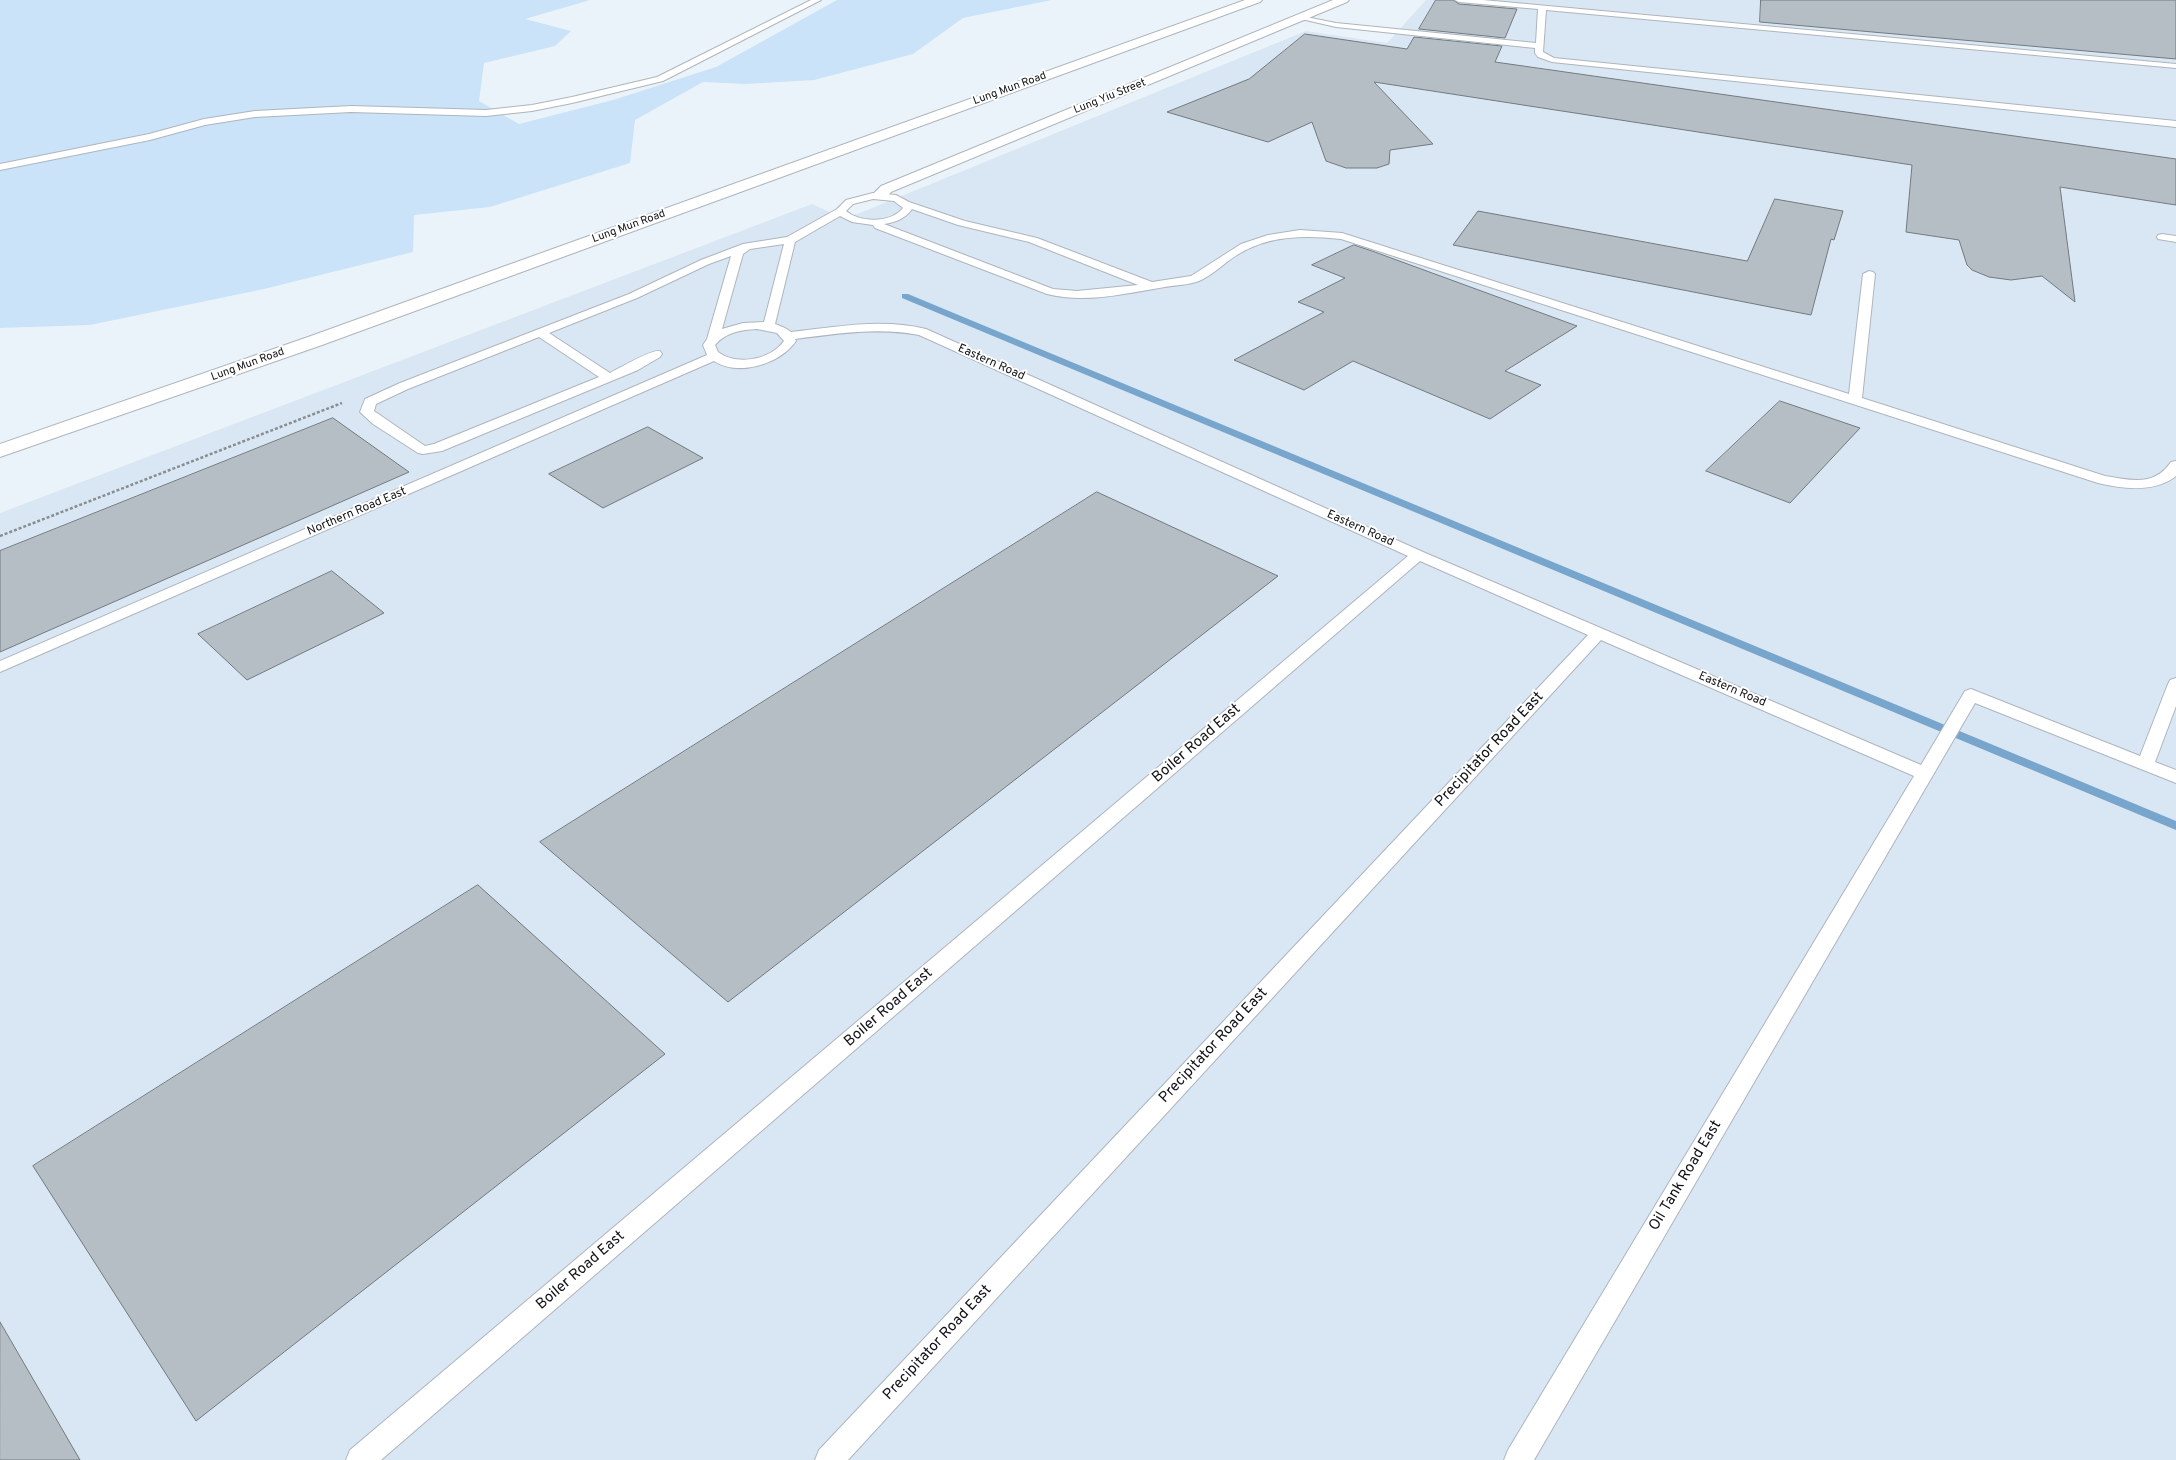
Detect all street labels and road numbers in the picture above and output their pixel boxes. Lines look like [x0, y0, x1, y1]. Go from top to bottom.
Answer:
street label: Lung Mun Road [972, 70, 1048, 108]
street label: Lung Yiu Street [1072, 77, 1148, 117]
street label: Lung Mun Road [591, 208, 667, 246]
street label: Eastern Road [955, 342, 1027, 384]
street label: Lung Mun Road [210, 346, 286, 384]
street label: Northern Road East [305, 485, 409, 539]
street label: Eastern Road [1324, 508, 1396, 550]
street label: Eastern Road [1696, 669, 1768, 711]
street label: Precipitator Road East [1432, 689, 1548, 811]
street label: Boiler Road East [1149, 701, 1245, 787]
street label: Boiler Road East [841, 965, 937, 1051]
street label: Precipitator Road East [1156, 985, 1272, 1107]
street label: Oil Tank Road East [1646, 1118, 1726, 1234]
street label: Boiler Road East [533, 1228, 629, 1314]
street label: Precipitator Road East [880, 1282, 996, 1404]

